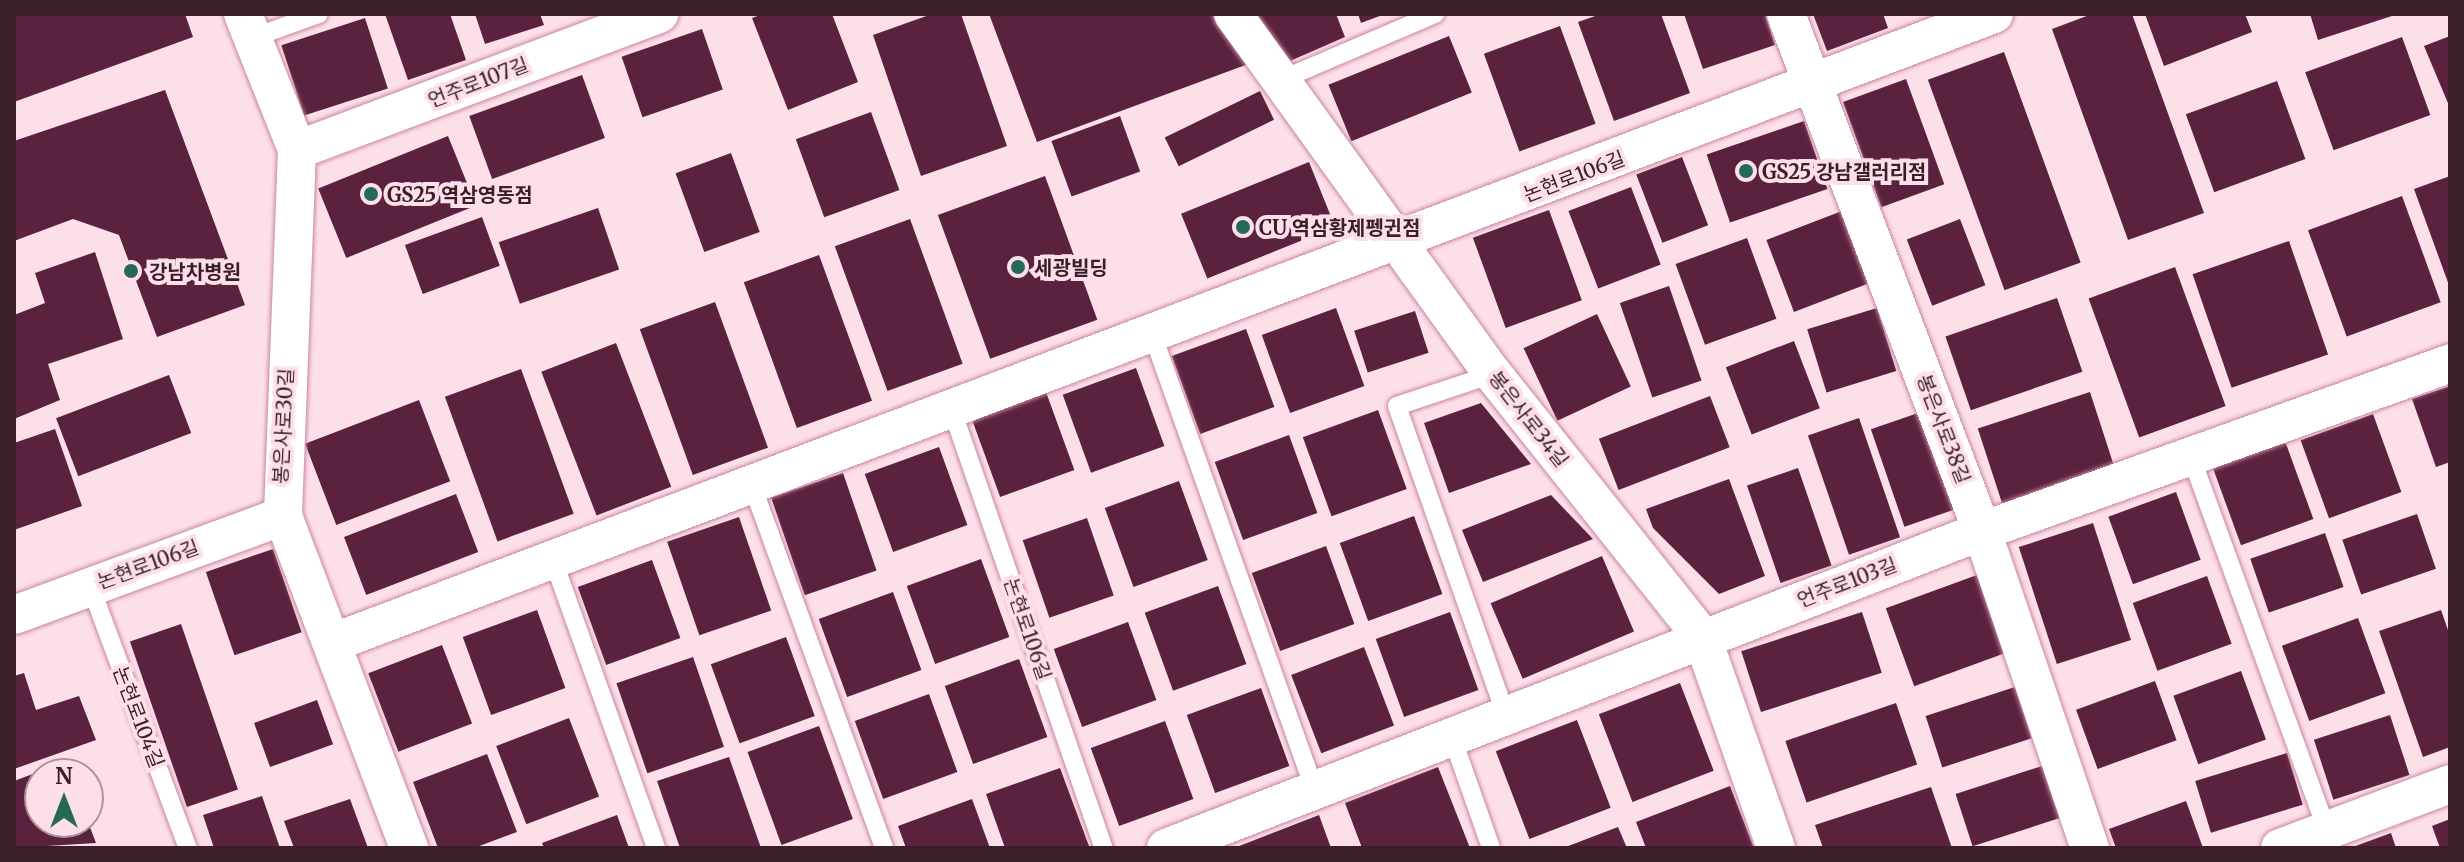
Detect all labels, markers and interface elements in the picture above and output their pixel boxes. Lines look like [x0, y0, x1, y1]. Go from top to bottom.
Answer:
street label: 언주로107길 [424, 52, 532, 112]
street label: 논현로106길 [1520, 146, 1628, 206]
place label: GS25 강남갤러리점 [1762, 159, 1926, 183]
marker: GS25 강남갤러리점 [1737, 162, 1755, 180]
place label: GS25 역삼영동점 [387, 182, 533, 206]
marker: GS25 역삼영동점 [362, 185, 380, 203]
place label: CU 역삼황제펭귄점 [1259, 215, 1421, 239]
marker: CU 역삼황제펭귄점 [1234, 218, 1252, 236]
place label: 세광빌딩 [1034, 255, 1108, 279]
marker: 세광빌딩 [1009, 258, 1027, 276]
place label: 강남차병원 [149, 259, 241, 283]
marker: 강남차병원 [120, 260, 142, 282]
street label: 봉은사로34길 [1484, 366, 1574, 472]
street label: 봉은사로30길 [268, 367, 298, 485]
street label: 봉은사로38길 [1912, 371, 1976, 487]
street label: 논현로106길 [94, 534, 202, 594]
street label: 언주로103길 [1794, 552, 1900, 612]
street label: 논현로106길 [999, 575, 1057, 683]
street label: 논현로104길 [109, 663, 169, 771]
north arrow [24, 758, 104, 838]
text: N [55, 762, 73, 790]

